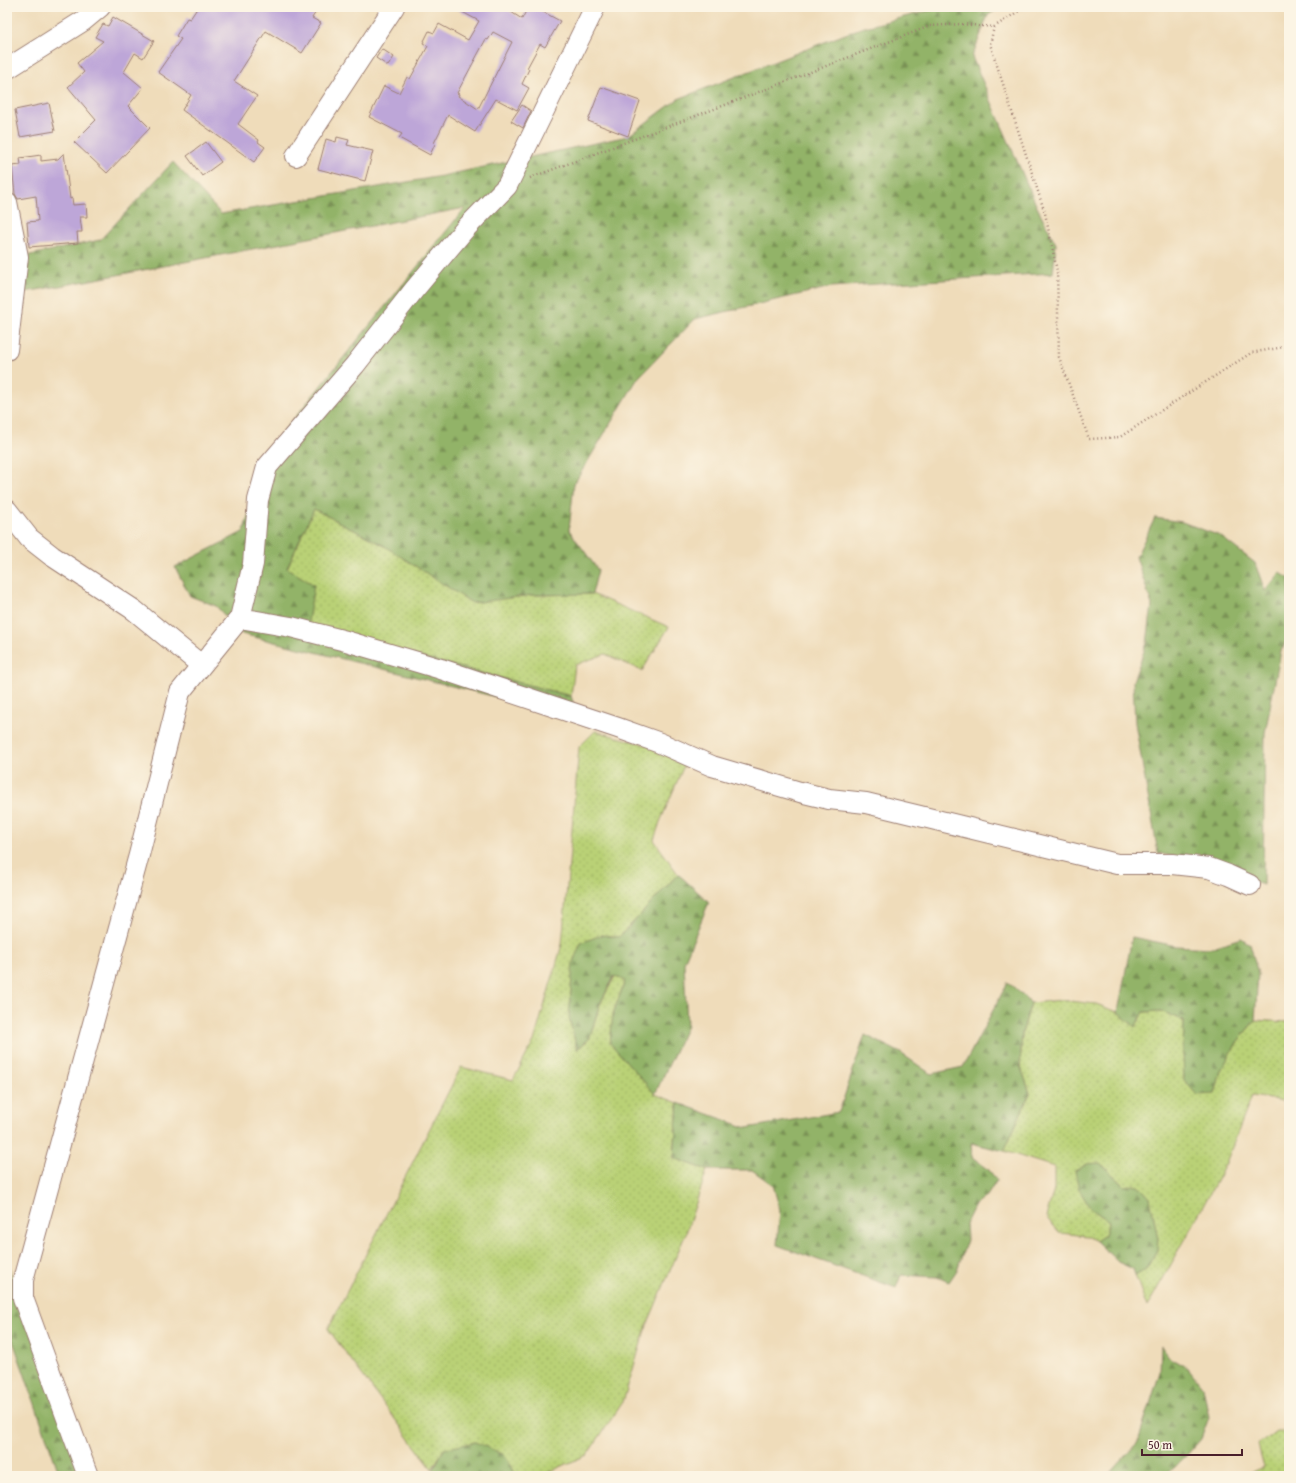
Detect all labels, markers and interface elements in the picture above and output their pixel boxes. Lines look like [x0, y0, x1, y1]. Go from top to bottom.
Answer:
scale bar [1142, 1431, 1242, 1457]
text: 50 m [1148, 1436, 1172, 1453]

